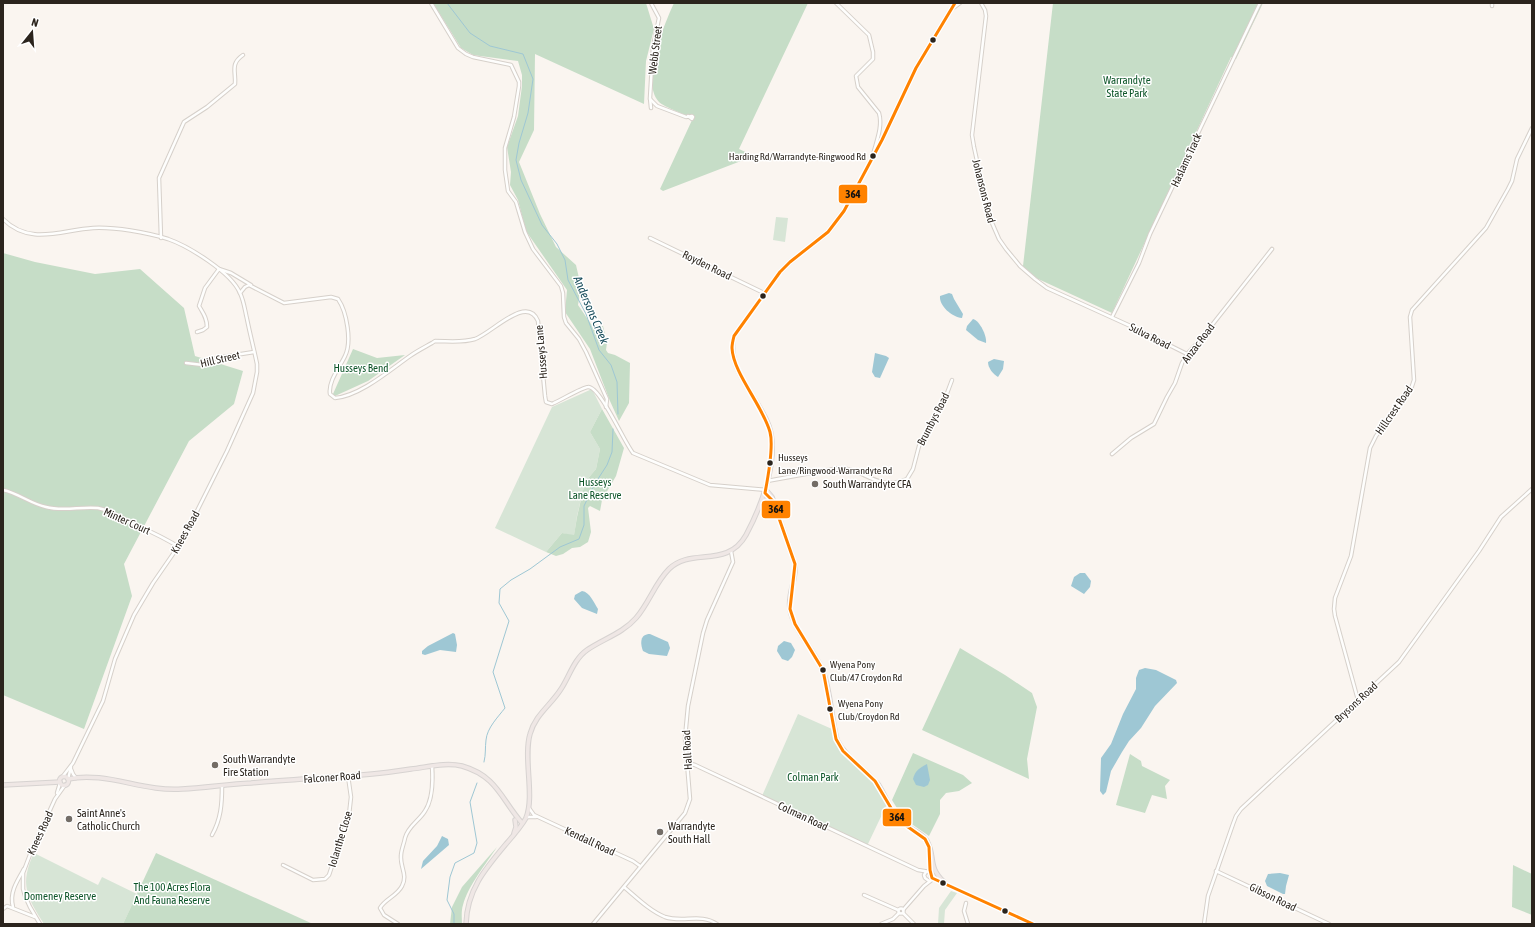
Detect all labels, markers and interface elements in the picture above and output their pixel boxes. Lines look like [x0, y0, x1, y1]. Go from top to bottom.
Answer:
north arrow [12, 12, 52, 52]
text: N [30, 16, 40, 29]
street label: Webb Street [646, 25, 664, 75]
unlabelled marker [928, 35, 938, 45]
park label: Warrandyte State Park [1103, 74, 1151, 99]
street label: Haslams Track [1168, 131, 1204, 189]
place label: Harding Rd/Warrandyte-Ringwood Rd [729, 151, 866, 162]
marker: Harding Rd/Warrandyte-Ringwood Rd [868, 151, 878, 161]
street label: Johansons Road [970, 158, 998, 224]
line badge: 364 [838, 184, 868, 204]
text: 364 [845, 188, 861, 200]
street label: Royden Road [681, 248, 733, 282]
water label: Andersons Creek [570, 273, 612, 347]
unlabelled marker [758, 291, 768, 301]
street label: Sulva Road [1127, 320, 1173, 352]
street label: Anzac Road [1179, 321, 1217, 365]
street label: Husseys Lane [533, 325, 549, 379]
street label: Hill Street [199, 349, 241, 369]
park label: Husseys Bend [333, 362, 389, 374]
street label: Hillcrest Road [1373, 383, 1415, 437]
street label: Brumbys Road [915, 391, 951, 447]
place label: Husseys Lane/Ringwood-Warrandyte Rd [778, 452, 893, 476]
marker: Husseys Lane/Ringwood-Warrandyte Rd [765, 458, 775, 468]
park label: Husseys Lane Reserve [568, 476, 622, 501]
place label: South Warrandyte CFA [823, 478, 912, 490]
marker: South Warrandyte CFA [810, 479, 820, 489]
line badge: 364 [761, 500, 791, 519]
text: 364 [768, 503, 784, 515]
street label: Minter Court [102, 505, 152, 537]
street label: Knees Road [168, 509, 202, 555]
place label: Wyena Pony Club/47 Croydon Rd [830, 659, 903, 683]
marker: Wyena Pony Club/47 Croydon Rd [818, 665, 828, 675]
street label: Brysons Road [1332, 679, 1380, 725]
place label: Wyena Pony Club/Croydon Rd [838, 698, 900, 722]
marker: Wyena Pony Club/Croydon Rd [825, 704, 835, 714]
street label: Hall Road [680, 730, 694, 770]
place label: South Warrandyte Fire Station [223, 753, 295, 778]
marker: South Warrandyte Fire Station [210, 760, 220, 770]
street label: Falconer Road [303, 769, 361, 785]
park label: Colman Park [787, 771, 839, 783]
street label: Colman Road [776, 799, 830, 833]
place label: Saint Anne's Catholic Church [77, 807, 140, 832]
line badge: 364 [882, 808, 912, 827]
street label: Knees Road [25, 809, 55, 857]
street label: Iolanthe Close [326, 809, 354, 869]
text: 364 [889, 811, 905, 823]
marker: Saint Anne's Catholic Church [64, 814, 74, 824]
place label: Warrandyte South Hall [668, 820, 715, 845]
street label: Kendall Road [563, 824, 617, 858]
marker: Warrandyte South Hall [655, 827, 665, 837]
unlabelled marker [938, 878, 948, 888]
park label: The 100 Acres Flora And Fauna Reserve [133, 881, 211, 906]
street label: Gibson Road [1248, 881, 1298, 913]
park label: Domeney Reserve [24, 890, 96, 902]
unlabelled marker [1000, 906, 1010, 916]

